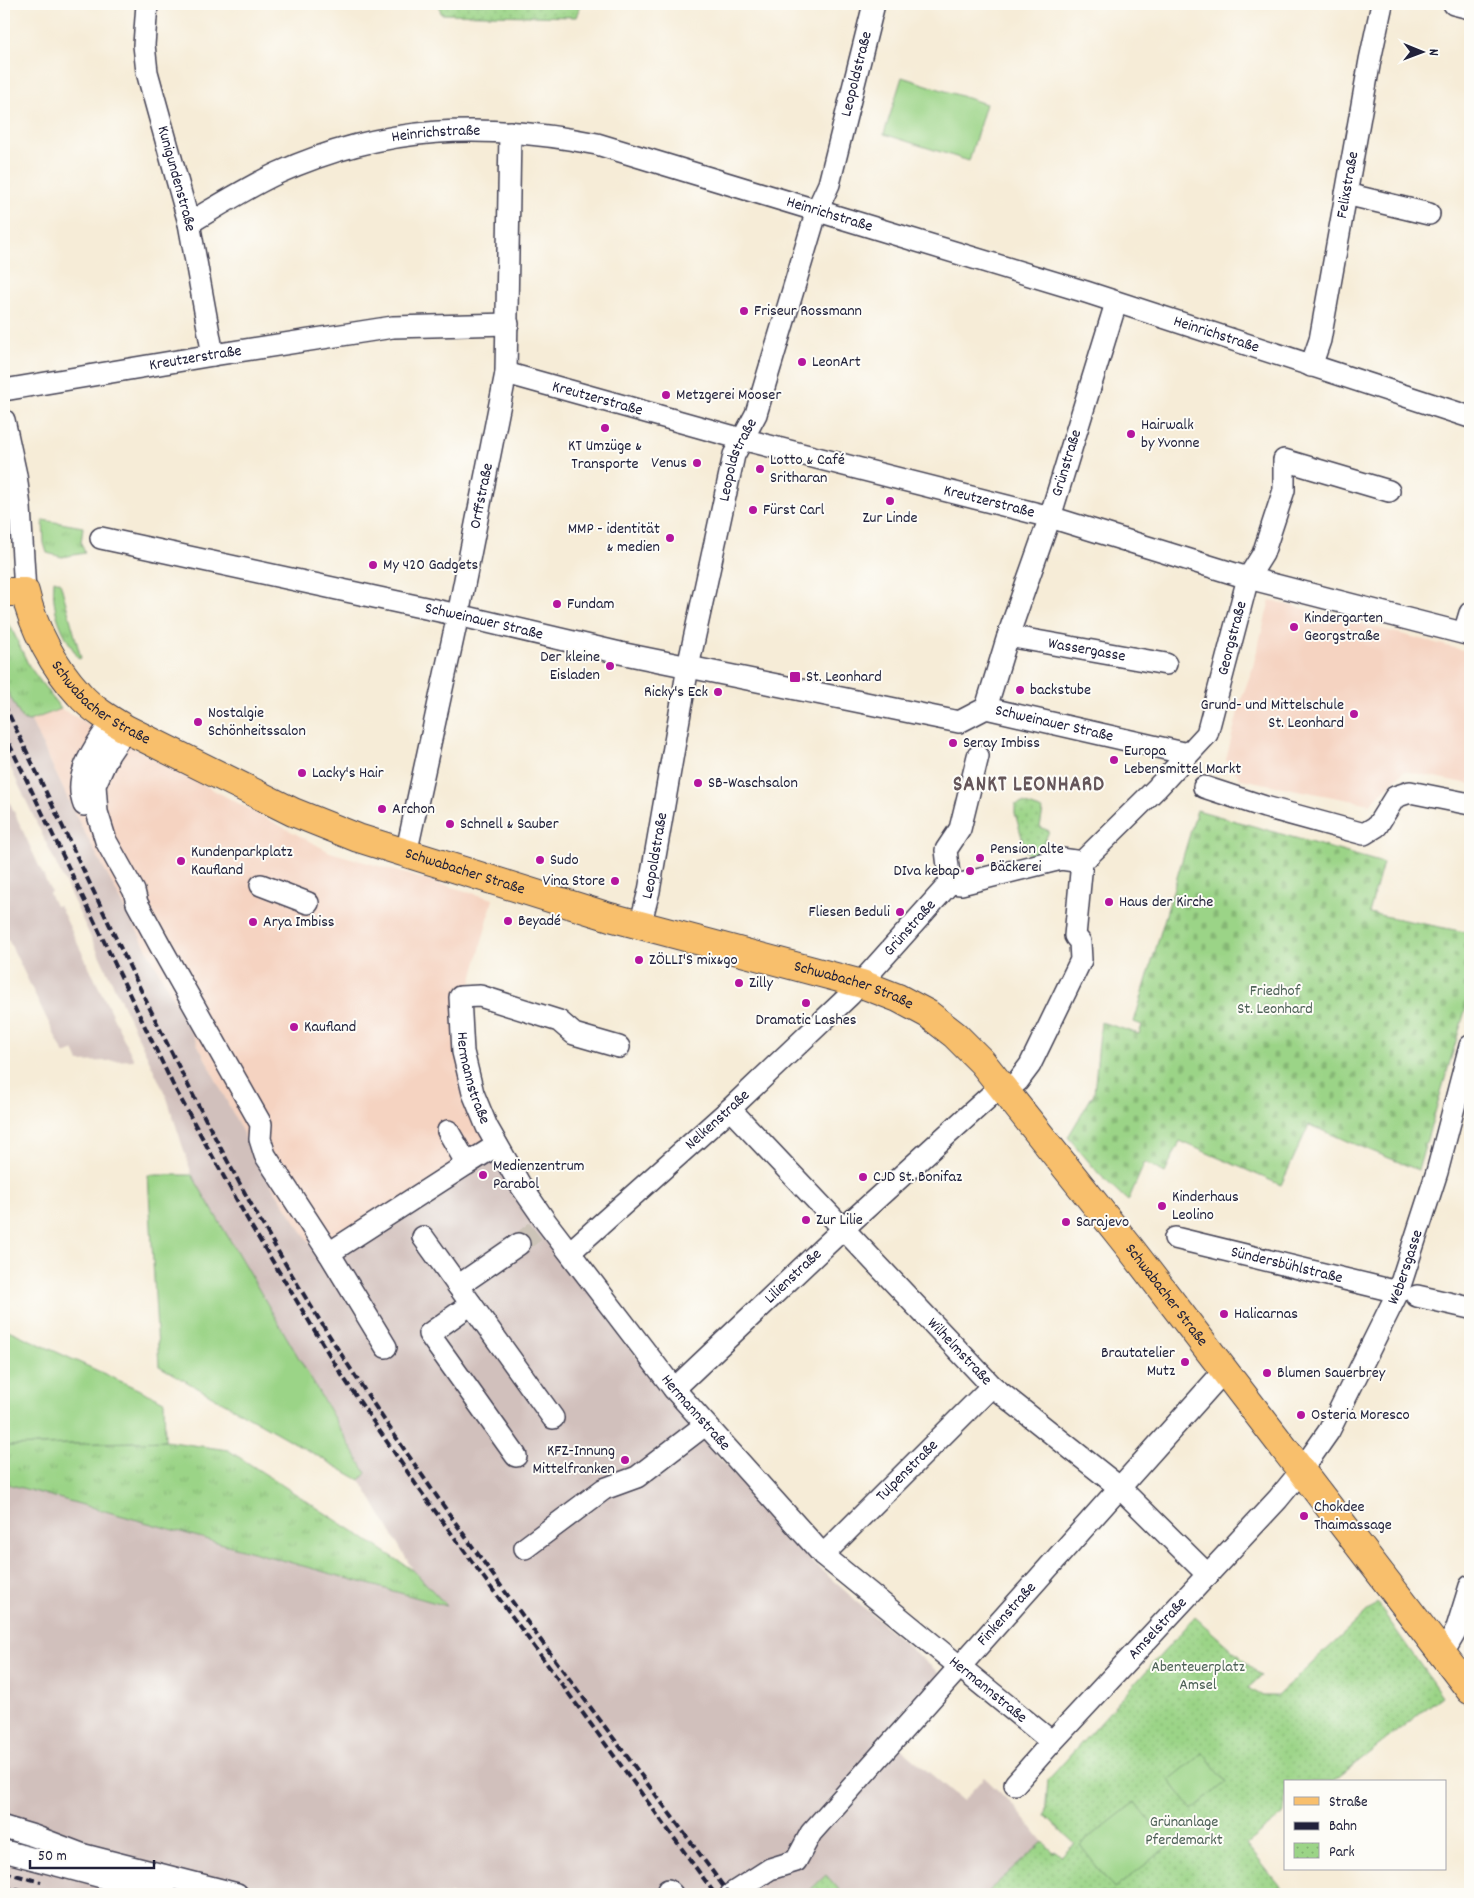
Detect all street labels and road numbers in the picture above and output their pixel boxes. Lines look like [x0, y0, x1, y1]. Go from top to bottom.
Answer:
street label: Leopoldstraße [835, 29, 878, 119]
street label: Heinrichstraße [390, 119, 480, 149]
street label: Kunigundenstraße [151, 123, 202, 233]
street label: Felixstraße [1330, 150, 1365, 220]
street label: Heinrichstraße [784, 190, 875, 238]
street label: Heinrichstraße [1170, 310, 1262, 359]
street label: Kreutzerstraße [148, 339, 243, 377]
street label: Kreutzerstraße [550, 375, 645, 422]
street label: Leopoldstraße [713, 414, 763, 504]
street label: Grünstraße [1045, 427, 1088, 499]
street label: Orffstraße [464, 461, 499, 531]
street label: Kreutzerstraße [941, 479, 1037, 524]
street label: Schweinauer Straße [423, 597, 545, 646]
street label: Georgstraße [1211, 599, 1253, 678]
street label: Wassergasse [1046, 632, 1127, 668]
street label: Schwabacher Straße [45, 656, 154, 751]
street label: Schweinauer Straße [993, 699, 1116, 748]
street label: Leopoldstraße [636, 811, 674, 902]
street label: Schwabacher Straße [402, 842, 528, 901]
street label: Grünstraße [878, 895, 941, 961]
street label: Schwabacher Straße [791, 955, 917, 1016]
street label: Hermannstraße [450, 1031, 496, 1128]
street label: Nelkenstraße [680, 1084, 755, 1155]
street label: Webersgasse [1382, 1227, 1429, 1309]
street label: Schwabacher Straße [1119, 1239, 1213, 1352]
street label: Sündersbühlstraße [1228, 1240, 1345, 1290]
street label: Lilienstraße [759, 1243, 827, 1309]
street label: Wilhelmstraße [922, 1313, 997, 1391]
street label: Hermannstraße [655, 1370, 736, 1456]
street label: Tulpenstraße [871, 1435, 943, 1507]
street label: Finkenstraße [972, 1577, 1042, 1651]
street label: Amselstraße [1123, 1592, 1193, 1665]
street label: Hermannstraße [944, 1651, 1032, 1729]

